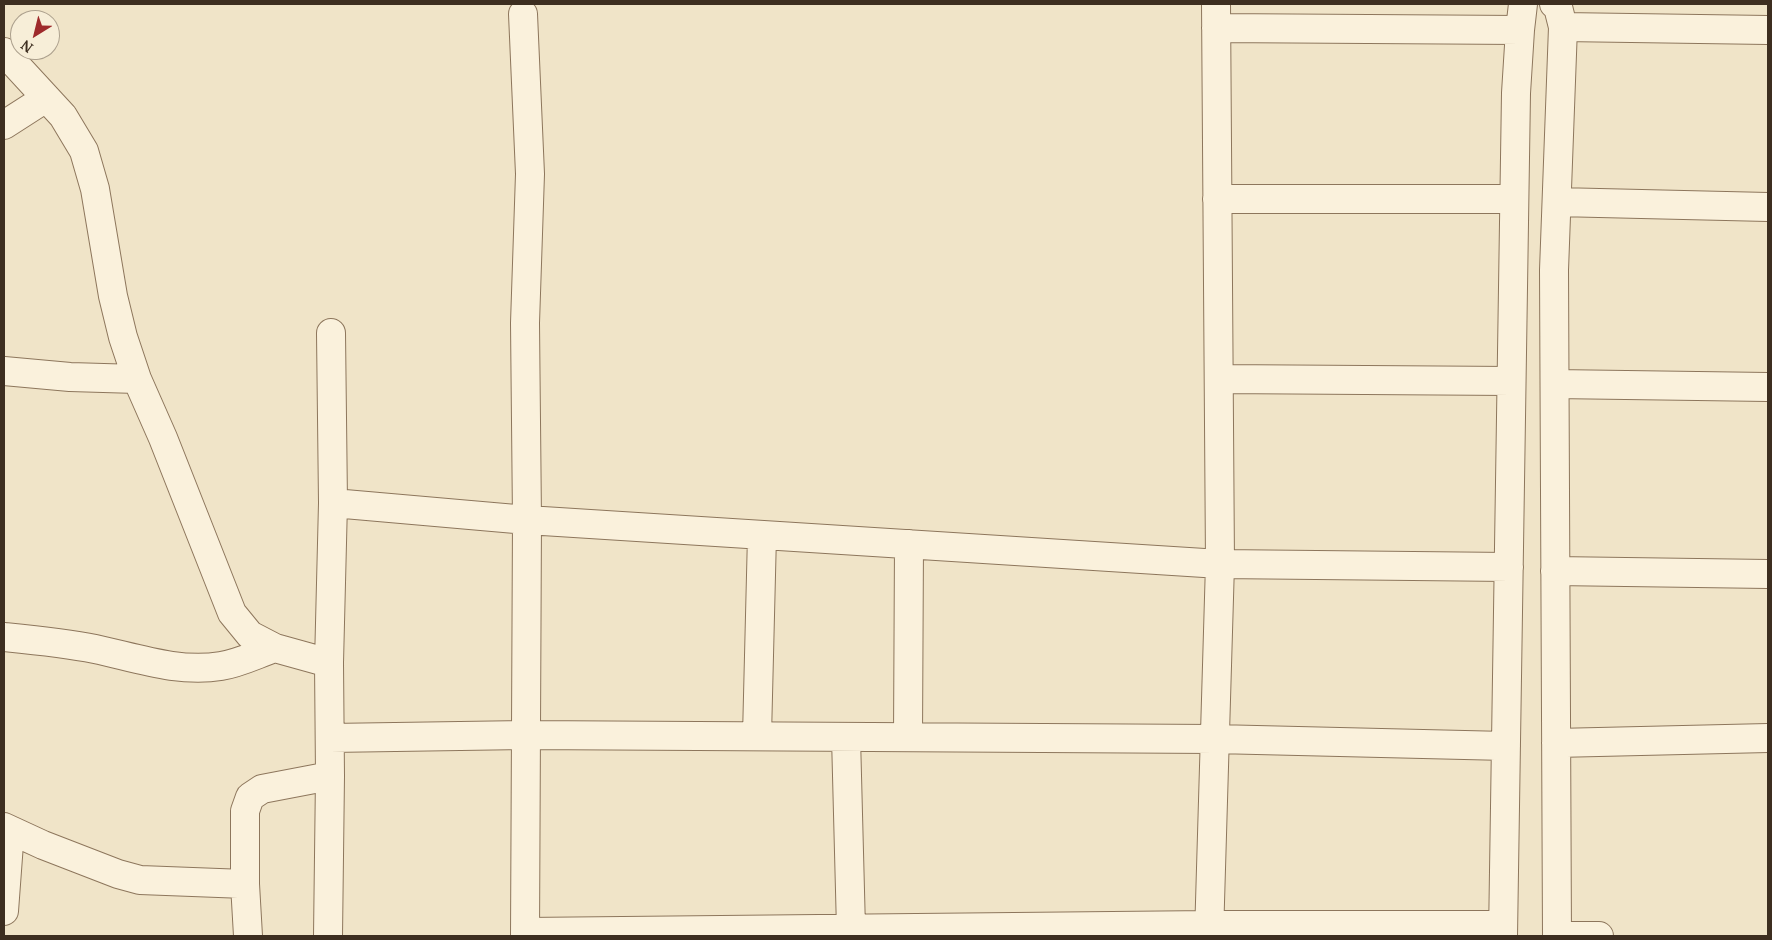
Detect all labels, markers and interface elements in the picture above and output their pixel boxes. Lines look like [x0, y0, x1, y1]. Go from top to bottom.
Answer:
north arrow [10, 10, 60, 60]
text: N [17, 36, 36, 58]

